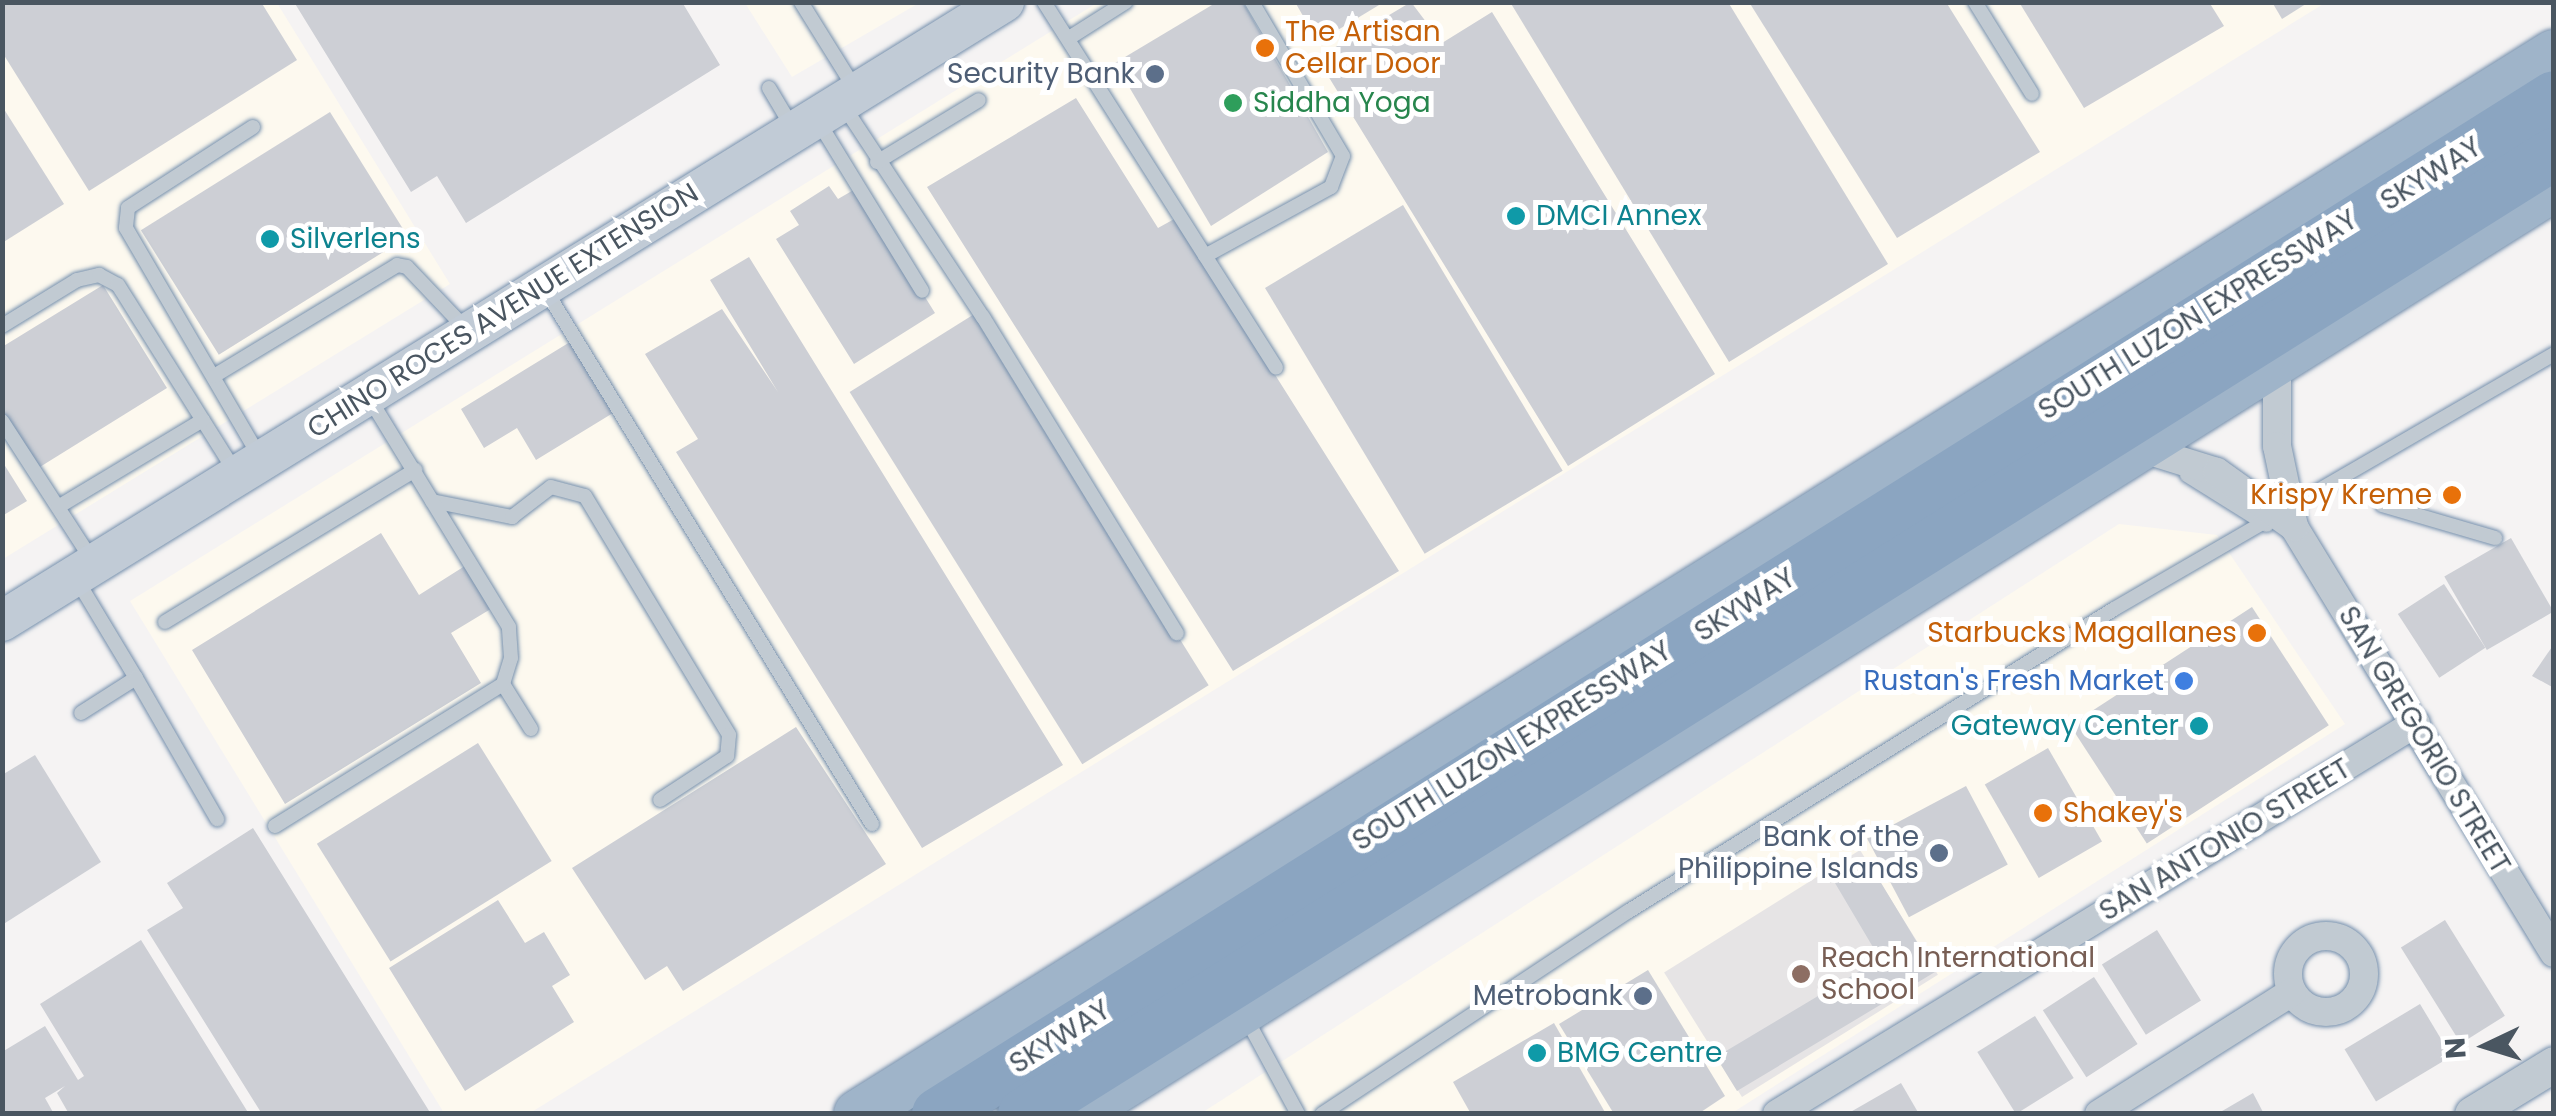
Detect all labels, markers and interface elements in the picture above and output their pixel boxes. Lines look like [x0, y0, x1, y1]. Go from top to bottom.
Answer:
place label: The Artisan Cellar Door [1285, 15, 1441, 81]
marker: The Artisan Cellar Door [1254, 37, 1276, 59]
place label: Security Bank [947, 57, 1135, 91]
marker: Security Bank [1144, 63, 1166, 85]
place label: Siddha Yoga [1253, 86, 1431, 120]
marker: Siddha Yoga [1222, 92, 1244, 114]
street label: SKYWAY [2375, 130, 2487, 218]
street label: CHINO ROCES AVENUE EXTENSION [301, 176, 705, 446]
place label: DMCI Annex [1536, 199, 1701, 233]
street label: SOUTH LUZON EXPRESSWAY [2032, 203, 2364, 427]
marker: DMCI Annex [1505, 205, 1527, 227]
place label: Silverlens [290, 222, 421, 256]
marker: Silverlens [259, 228, 281, 250]
place label: Krispy Kreme [2250, 478, 2432, 512]
marker: Krispy Kreme [2441, 484, 2463, 506]
street label: SKYWAY [1689, 561, 1801, 649]
street label: SAN GREGORIO STREET [2331, 600, 2517, 880]
place label: Starbucks Magallanes [1927, 616, 2237, 650]
marker: Starbucks Magallanes [2246, 622, 2268, 644]
street label: SOUTH LUZON EXPRESSWAY [1346, 634, 1678, 858]
place label: Rustan's Fresh Market [1863, 664, 2164, 698]
marker: Rustan's Fresh Market [2173, 670, 2195, 692]
place label: Gateway Center [1951, 709, 2179, 743]
marker: Gateway Center [2188, 715, 2210, 737]
street label: SAN ANTONIO STREET [2093, 752, 2357, 928]
place label: Shakey's [2063, 796, 2183, 830]
marker: Shakey's [2032, 802, 2054, 824]
place label: Bank of the Philippine Islands [1678, 820, 1919, 886]
marker: Bank of the Philippine Islands [1928, 842, 1950, 864]
place label: Reach International School [1821, 941, 2095, 1007]
marker: Reach International School [1790, 963, 1812, 985]
place label: Metrobank [1473, 979, 1623, 1013]
marker: Metrobank [1632, 985, 1654, 1007]
street label: SKYWAY [1004, 993, 1116, 1081]
north arrow [2436, 996, 2536, 1096]
place label: BMG Centre [1557, 1036, 1722, 1070]
text: N [2435, 1036, 2476, 1060]
marker: BMG Centre [1526, 1042, 1548, 1064]

